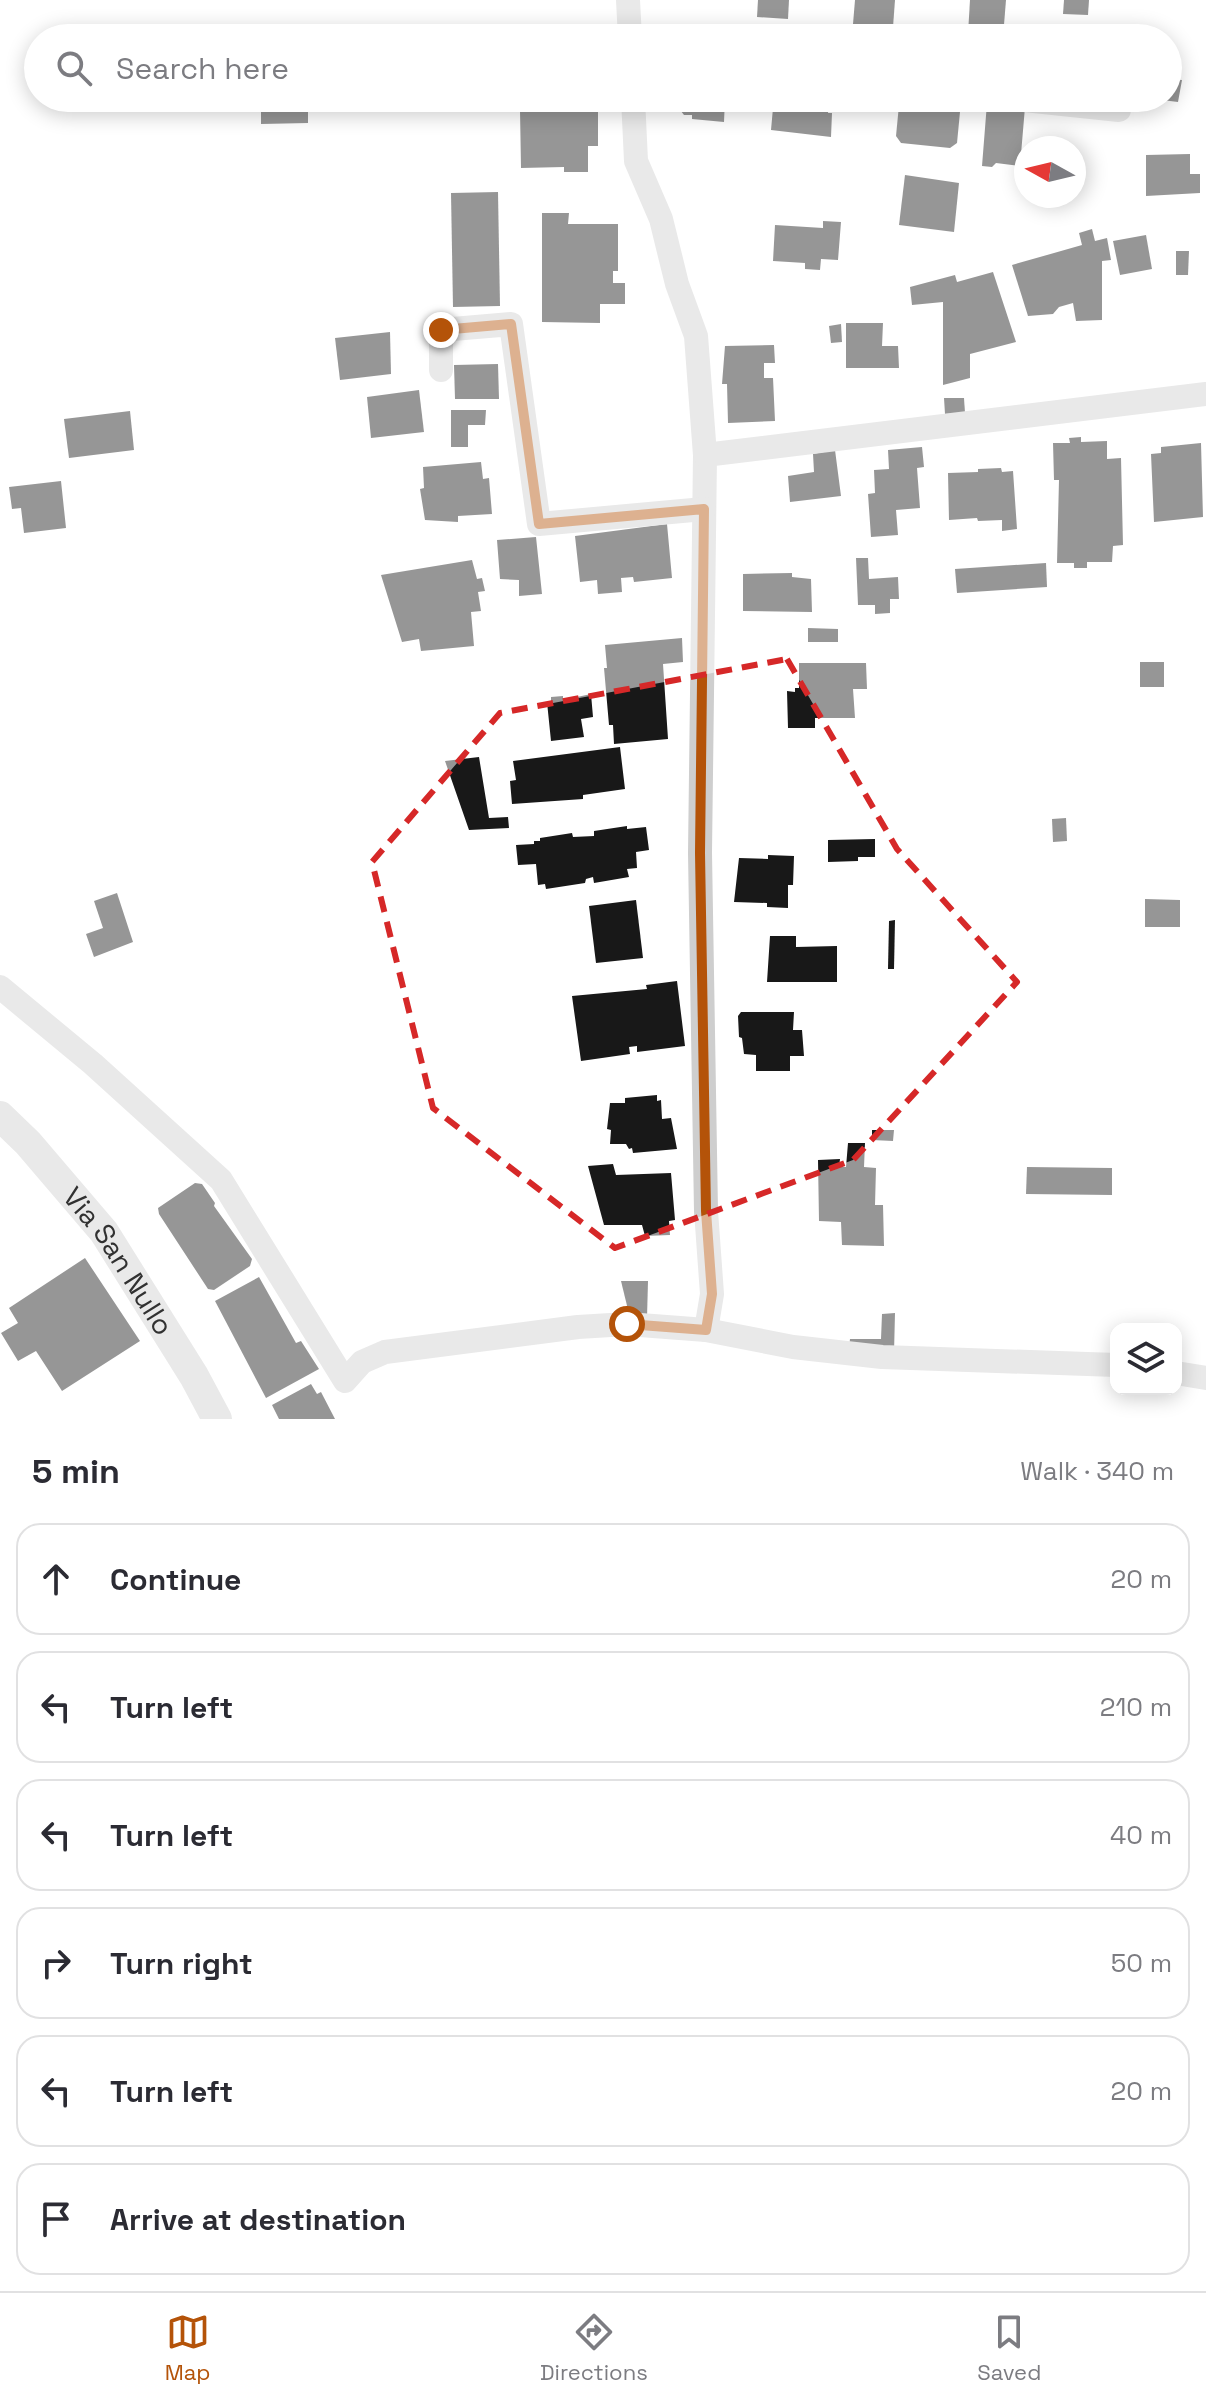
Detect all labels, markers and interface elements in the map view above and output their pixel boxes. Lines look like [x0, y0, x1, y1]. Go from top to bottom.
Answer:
search box [24, 24, 1182, 112]
icon: search [52, 46, 96, 90]
text: Search here [116, 49, 289, 88]
north arrow [1014, 136, 1086, 208]
route end [423, 312, 459, 348]
street label: Via San Nullo [55, 1179, 182, 1342]
route start [609, 1306, 645, 1342]
map controls [1110, 1323, 1182, 1395]
button: layers [1110, 1323, 1182, 1395]
text: 5 min [32, 1450, 120, 1493]
text: Walk · 340 m [1020, 1454, 1174, 1488]
icon: ahead [34, 1557, 78, 1601]
text: Continue [110, 1560, 241, 1599]
text: 20 m [1111, 1562, 1172, 1596]
icon: left [34, 1685, 78, 1729]
text: Turn left [110, 1688, 233, 1727]
text: 210 m [1100, 1690, 1172, 1724]
icon: left [34, 1813, 78, 1857]
text: Turn left [110, 1816, 233, 1855]
text: 40 m [1110, 1818, 1172, 1852]
icon: right [34, 1941, 78, 1985]
text: Turn right [110, 1944, 253, 1983]
text: 50 m [1111, 1946, 1172, 1980]
icon: left [34, 2069, 78, 2113]
text: Turn left [110, 2072, 233, 2111]
text: 20 m [1111, 2074, 1172, 2108]
icon: arrive [34, 2197, 78, 2241]
text: Arrive at destination [110, 2200, 406, 2239]
tab: Map [165, 2310, 211, 2386]
tab: Directions [540, 2310, 648, 2386]
tab: Saved [977, 2310, 1041, 2386]

